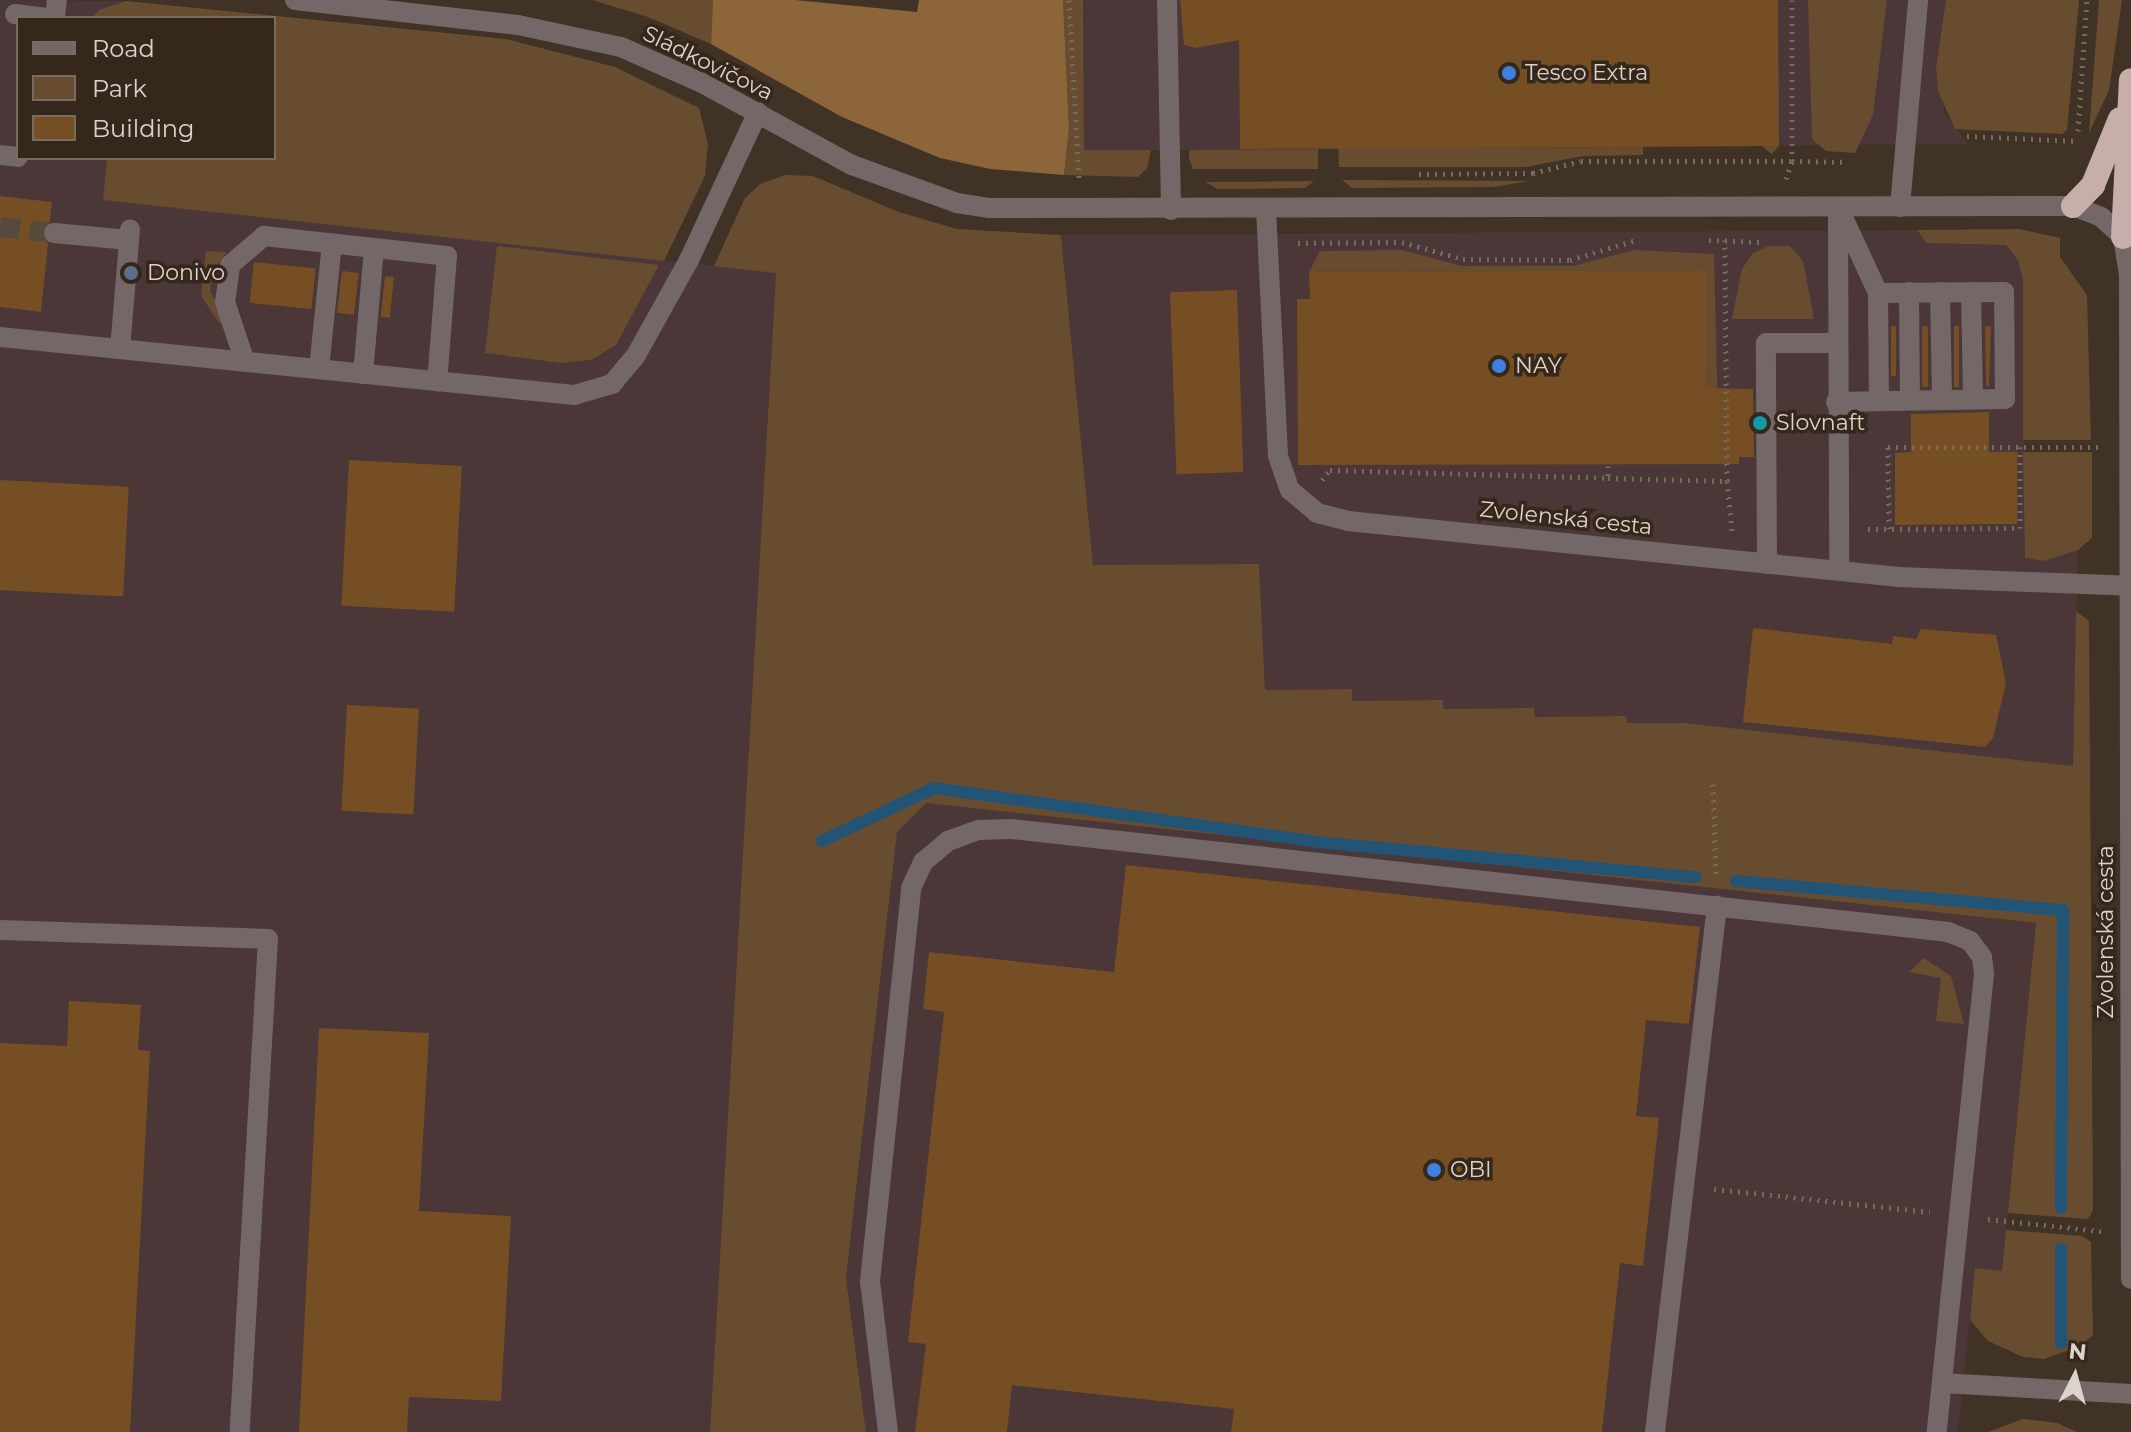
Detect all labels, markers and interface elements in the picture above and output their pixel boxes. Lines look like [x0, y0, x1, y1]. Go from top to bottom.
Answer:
legend [16, 16, 276, 160]
street label: Sládkovičova [639, 20, 777, 106]
text: Road [92, 34, 155, 63]
place label: Tesco Extra [1525, 60, 1648, 86]
marker: Tesco Extra [1500, 64, 1518, 82]
text: Park [92, 74, 147, 103]
text: Building [92, 114, 195, 143]
place label: Donivo [147, 260, 225, 286]
marker: Donivo [122, 264, 140, 282]
place label: NAY [1515, 353, 1562, 379]
marker: NAY [1490, 357, 1508, 375]
place label: Slovnaft [1776, 410, 1865, 436]
marker: Slovnaft [1751, 414, 1769, 432]
street label: Zvolenská cesta [1478, 496, 1654, 540]
street label: Zvolenská cesta [2093, 845, 2119, 1019]
place label: OBI [1450, 1157, 1492, 1183]
marker: OBI [1425, 1161, 1443, 1179]
north arrow [2035, 1336, 2115, 1416]
text: N [2067, 1337, 2088, 1366]

